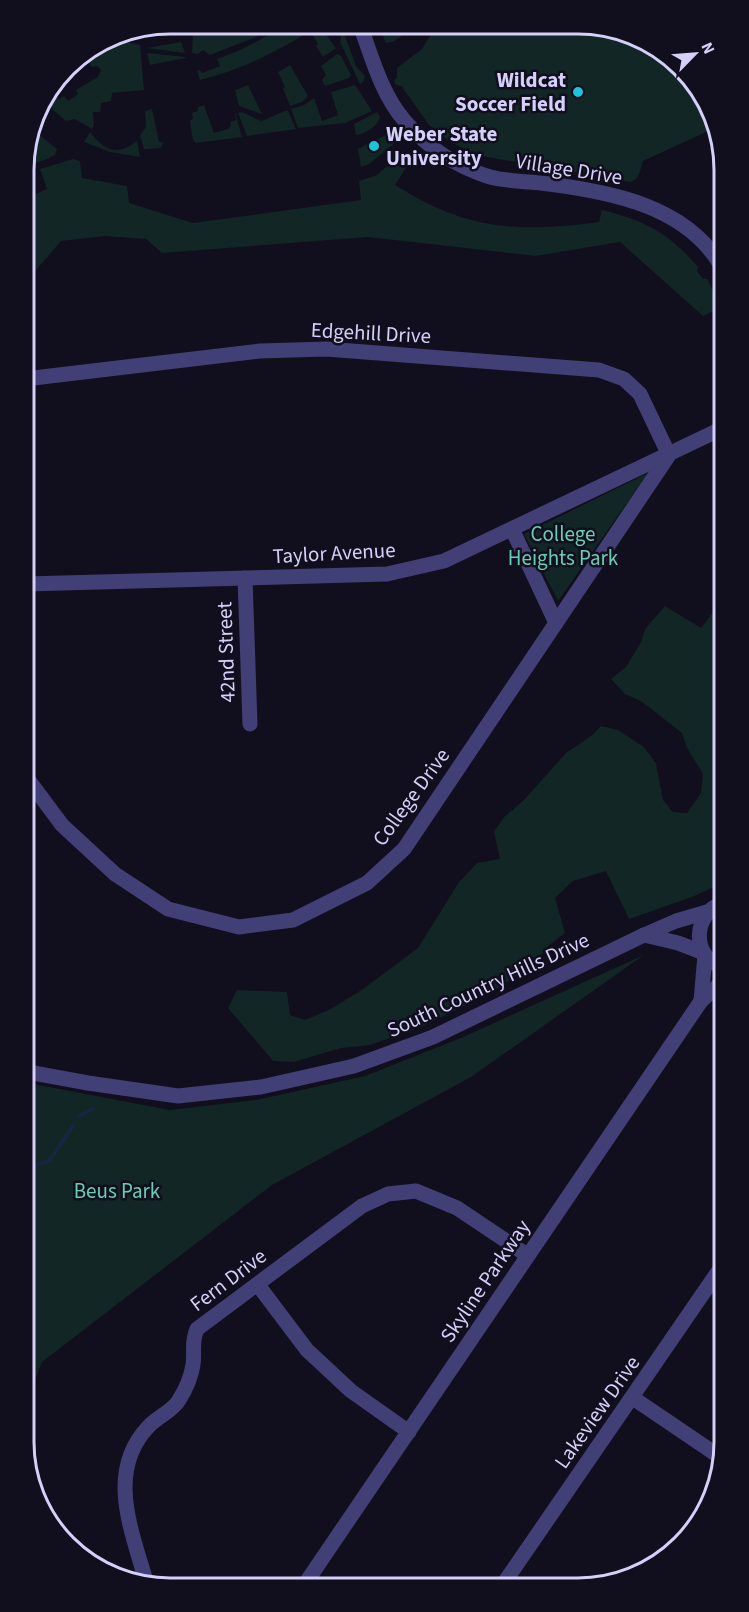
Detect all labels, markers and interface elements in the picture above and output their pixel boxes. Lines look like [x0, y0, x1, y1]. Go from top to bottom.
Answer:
north arrow [665, 24, 725, 84]
text: N [695, 39, 720, 58]
place label: Wildcat Soccer Field [455, 65, 566, 119]
marker: Wildcat Soccer Field [571, 85, 585, 99]
place label: Weber State University [386, 119, 497, 173]
marker: Weber State University [367, 139, 381, 153]
street label: Village Drive [513, 146, 625, 192]
street label: Edgehill Drive [310, 315, 432, 351]
park label: College Heights Park [508, 519, 619, 573]
street label: Taylor Avenue [272, 535, 396, 571]
street label: 42nd Street [209, 601, 243, 703]
street label: College Drive [365, 742, 457, 852]
street label: South Country Hills Drive [382, 925, 594, 1045]
park label: Beus Park [74, 1176, 161, 1206]
street label: Skyline Parkway [433, 1213, 537, 1348]
street label: Fern Drive [183, 1241, 273, 1319]
street label: Lakeview Drive [547, 1349, 647, 1475]

